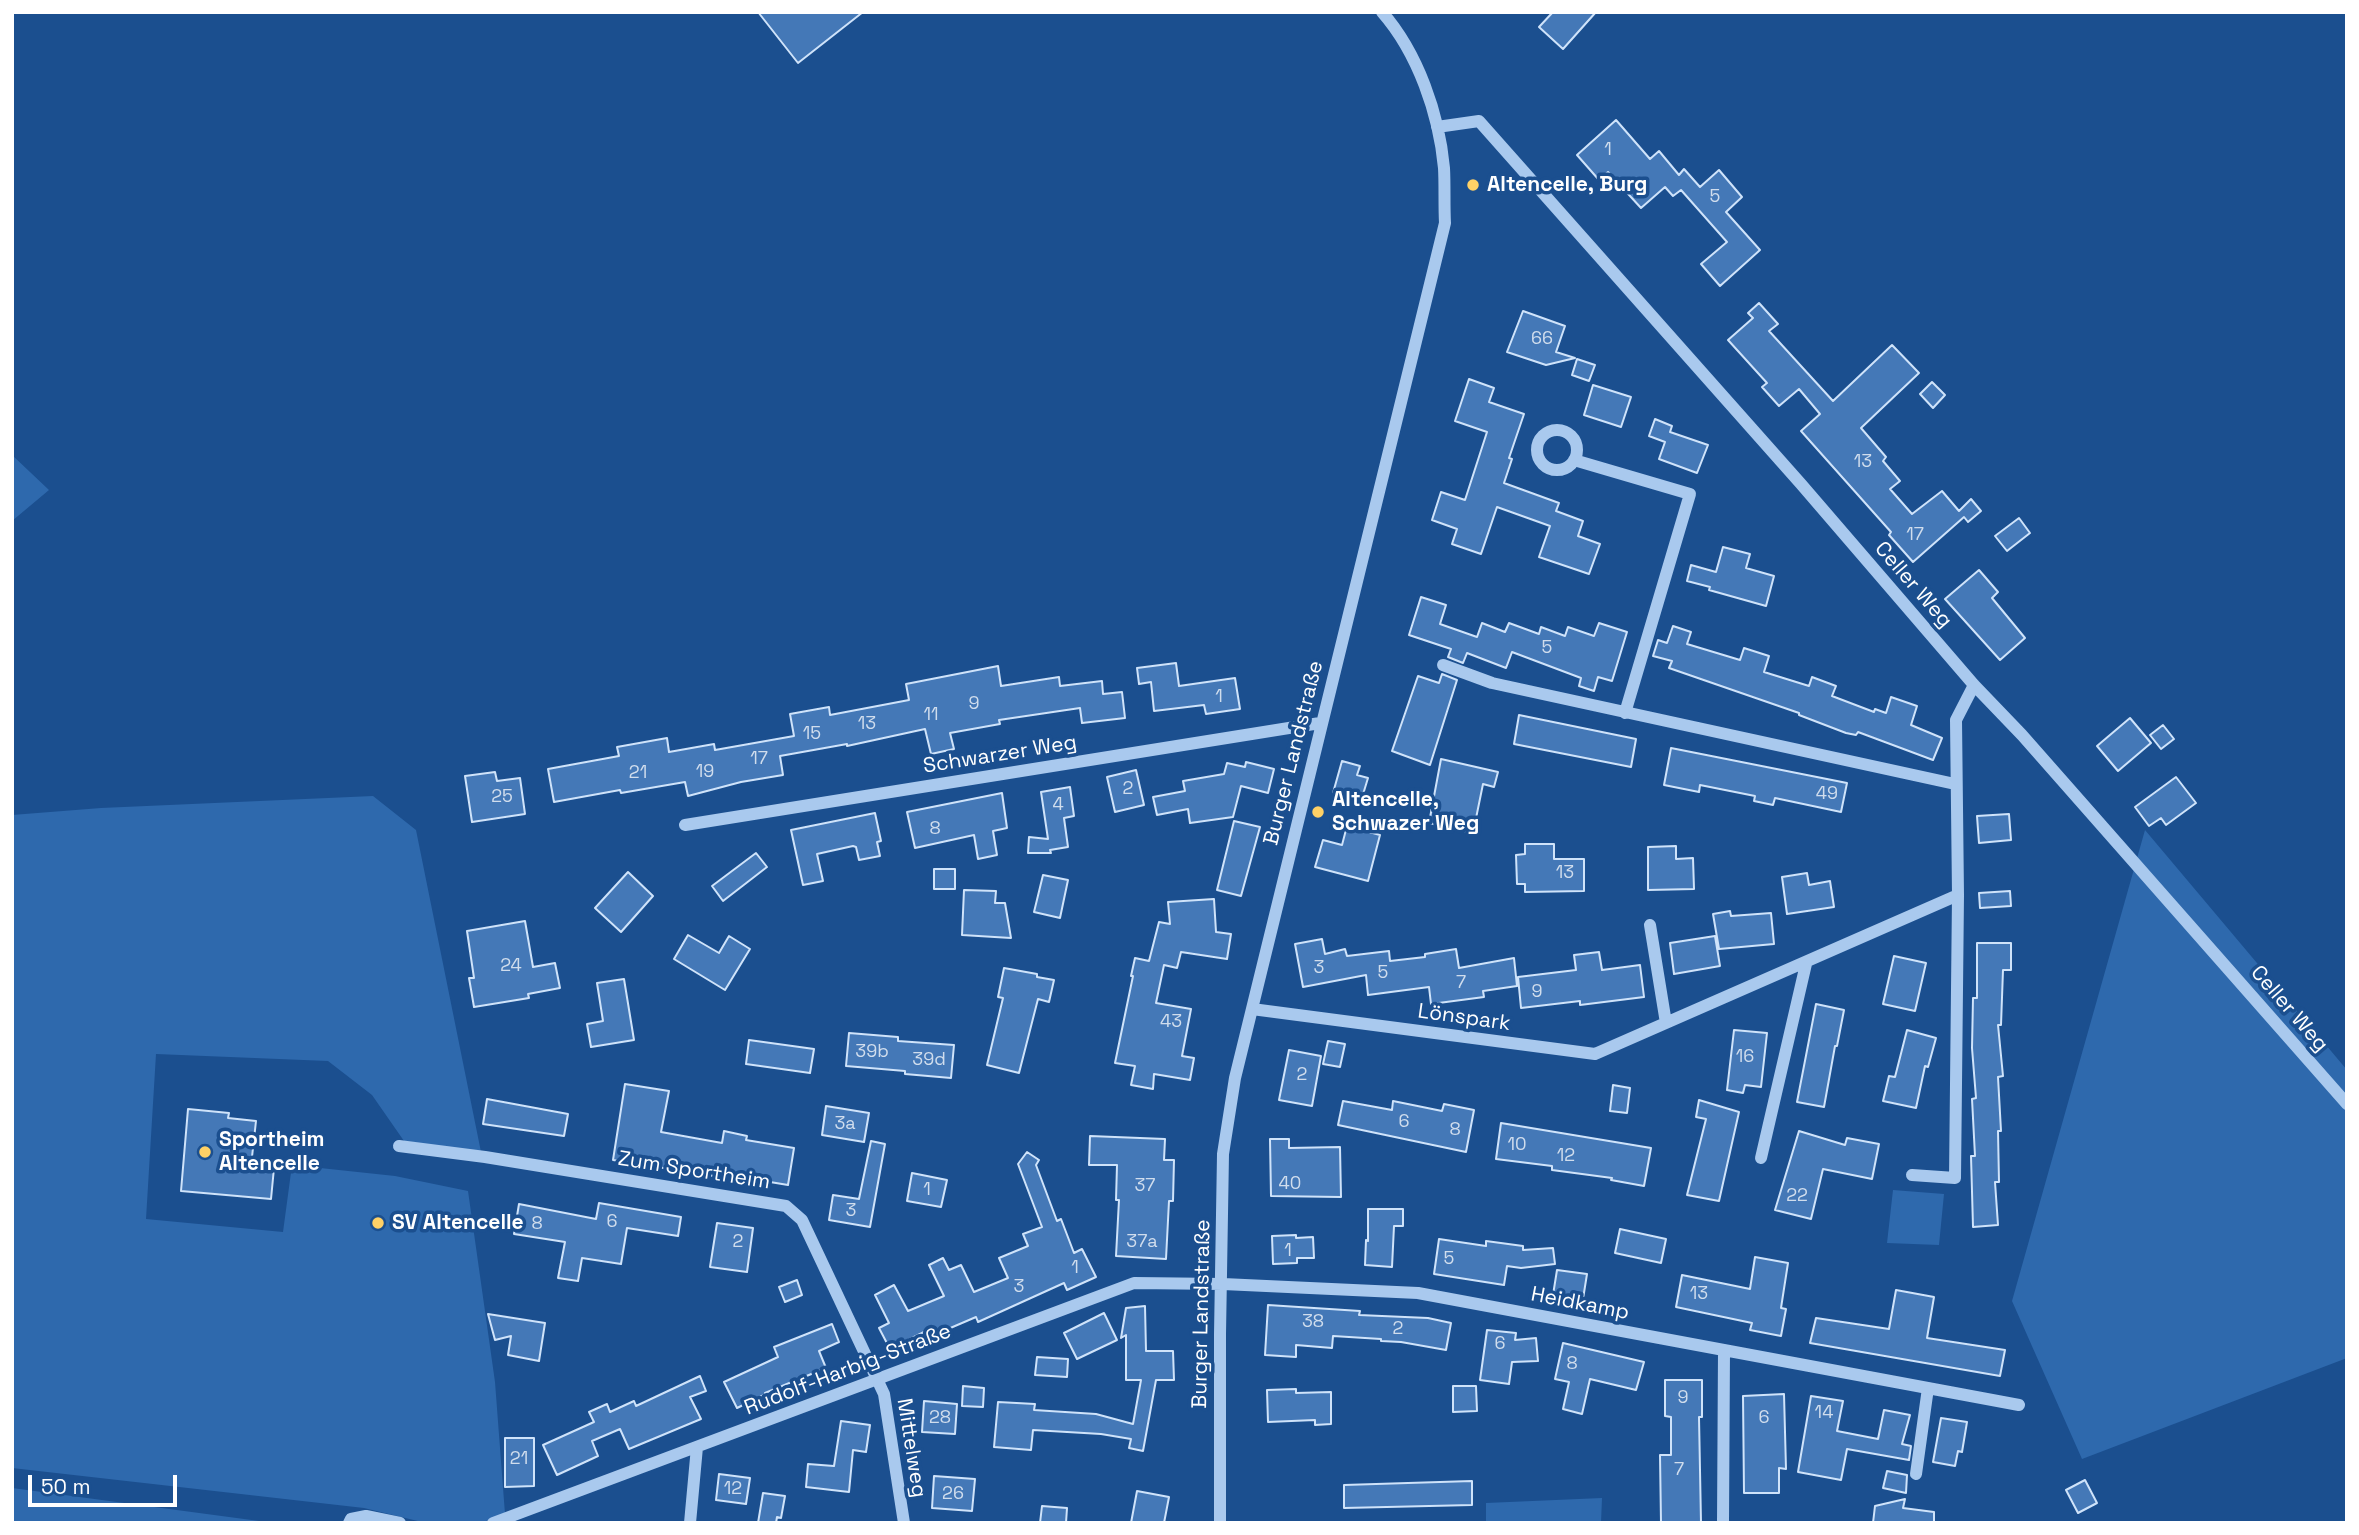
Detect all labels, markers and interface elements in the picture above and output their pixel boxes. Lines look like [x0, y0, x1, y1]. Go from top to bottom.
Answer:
house number: 1 [1604, 139, 1612, 161]
place label: Altencelle, Burg [1487, 172, 1647, 198]
marker: Altencelle, Burg [1465, 177, 1481, 193]
house number: 5 [1710, 186, 1720, 208]
house number: 66 [1531, 328, 1553, 350]
house number: 13 [1854, 451, 1872, 473]
house number: 17 [1906, 524, 1924, 546]
street label: Celler Weg [1869, 537, 1957, 633]
house number: 5 [1542, 637, 1552, 659]
street label: Burger Landstraße [1259, 658, 1329, 848]
house number: 1 [1215, 686, 1223, 708]
house number: 9 [968, 693, 980, 715]
house number: 11 [923, 704, 939, 726]
house number: 13 [858, 713, 876, 735]
house number: 15 [803, 723, 821, 745]
street label: Schwarzer Weg [921, 730, 1079, 780]
house number: 17 [750, 748, 768, 770]
house number: 19 [696, 761, 714, 783]
house number: 21 [629, 762, 647, 784]
house number: 2 [1123, 778, 1133, 800]
house number: 49 [1816, 783, 1838, 805]
house number: 25 [491, 786, 513, 808]
place label: Altencelle, Schwazer Weg [1332, 787, 1479, 837]
house number: 4 [1052, 794, 1064, 816]
marker: Altencelle, Schwazer Weg [1310, 804, 1326, 820]
house number: 8 [929, 818, 941, 840]
house number: 13 [1556, 862, 1574, 884]
house number: 24 [500, 955, 522, 977]
house number: 3 [1314, 957, 1324, 979]
street label: Celler Weg [2245, 961, 2333, 1057]
house number: 5 [1378, 962, 1388, 984]
house number: 7 [1456, 972, 1466, 994]
house number: 9 [1531, 981, 1543, 1003]
street label: Lönspark [1416, 999, 1512, 1037]
house number: 43 [1160, 1011, 1182, 1033]
house number: 39b [855, 1041, 889, 1063]
house number: 16 [1736, 1046, 1754, 1068]
house number: 39d [912, 1049, 946, 1071]
house number: 2 [1297, 1064, 1307, 1086]
house number: 6 [1398, 1111, 1410, 1133]
house number: 3a [834, 1113, 856, 1135]
house number: 8 [1449, 1119, 1461, 1141]
place label: Sportheim Altencelle [219, 1127, 324, 1177]
house number: 10 [1507, 1134, 1527, 1156]
marker: Sportheim Altencelle [197, 1144, 213, 1160]
house number: 12 [1557, 1145, 1575, 1167]
street label: Zum Sportheim [616, 1147, 772, 1195]
house number: 40 [1279, 1173, 1301, 1195]
house number: 37 [1134, 1175, 1156, 1197]
house number: 1 [923, 1179, 931, 1201]
house number: 22 [1786, 1185, 1808, 1207]
house number: 3 [846, 1200, 856, 1222]
place label: SV Altencelle [392, 1210, 524, 1236]
house number: 6 [606, 1211, 618, 1233]
house number: 8 [531, 1213, 543, 1235]
marker: SV Altencelle [370, 1215, 386, 1231]
street label: Burger Landstraße [1188, 1219, 1216, 1409]
house number: 2 [733, 1231, 743, 1253]
house number: 37a [1126, 1231, 1158, 1253]
house number: 1 [1284, 1240, 1292, 1262]
house number: 5 [1444, 1248, 1454, 1270]
house number: 1 [1071, 1257, 1079, 1279]
house number: 3 [1014, 1276, 1024, 1298]
street label: Heidkamp [1529, 1282, 1631, 1326]
house number: 13 [1690, 1283, 1708, 1305]
house number: 38 [1302, 1311, 1324, 1333]
house number: 2 [1393, 1318, 1403, 1340]
street label: Rudolf-Harbig-Straße [741, 1319, 955, 1421]
house number: 6 [1494, 1333, 1506, 1355]
house number: 8 [1566, 1353, 1578, 1375]
house number: 9 [1677, 1387, 1689, 1409]
street label: Mittelweg [891, 1397, 931, 1499]
house number: 14 [1815, 1402, 1833, 1424]
house number: 28 [929, 1407, 951, 1429]
house number: 6 [1758, 1407, 1770, 1429]
house number: 21 [510, 1448, 528, 1470]
house number: 7 [1674, 1459, 1684, 1481]
scale bar [32, 1462, 180, 1506]
text: 50 m [41, 1473, 91, 1500]
house number: 12 [724, 1478, 742, 1500]
house number: 26 [942, 1483, 964, 1505]

